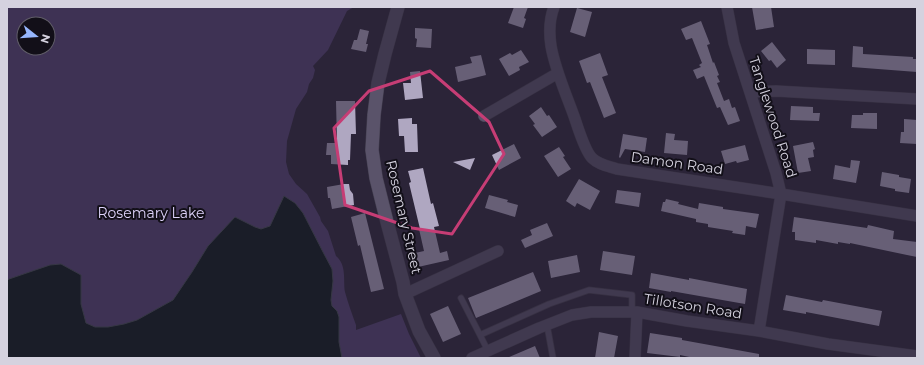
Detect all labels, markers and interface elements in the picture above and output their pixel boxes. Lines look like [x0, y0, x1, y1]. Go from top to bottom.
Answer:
north arrow [16, 16, 56, 56]
text: N [38, 33, 54, 45]
street label: Tanglewood Road [745, 54, 801, 180]
street label: Damon Road [630, 148, 724, 178]
street label: Rosemary Street [382, 158, 426, 276]
park label: Rosemary Lake [97, 204, 205, 222]
street label: Tillotson Road [643, 289, 743, 323]

